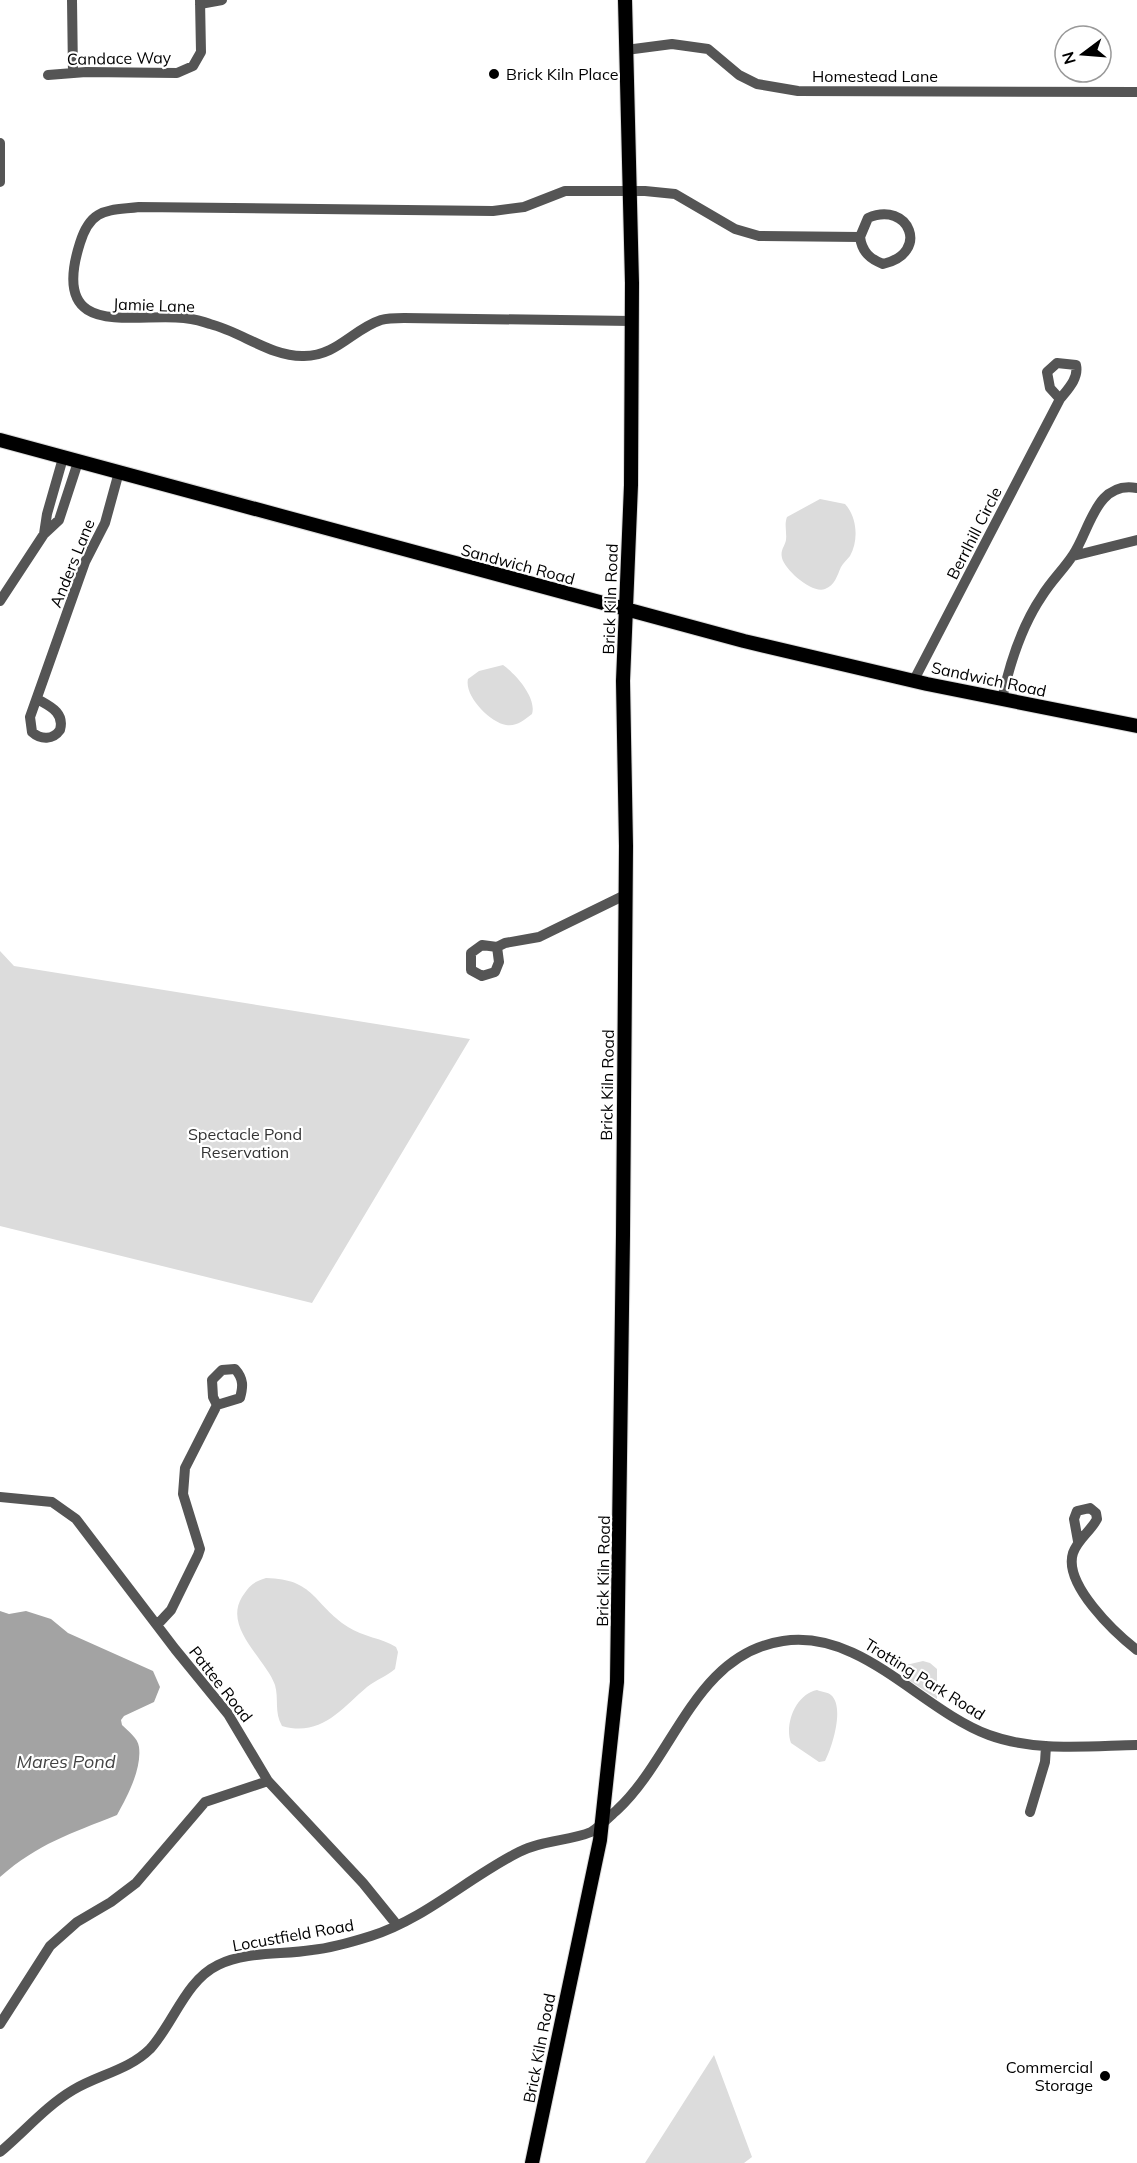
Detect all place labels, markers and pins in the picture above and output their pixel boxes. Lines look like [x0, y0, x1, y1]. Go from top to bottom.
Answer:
place label: Brick Kiln Place [506, 64, 618, 84]
marker: Brick Kiln Place [487, 67, 501, 81]
place label: Commercial Storage [1006, 2057, 1093, 2095]
marker: Commercial Storage [1098, 2069, 1112, 2083]

